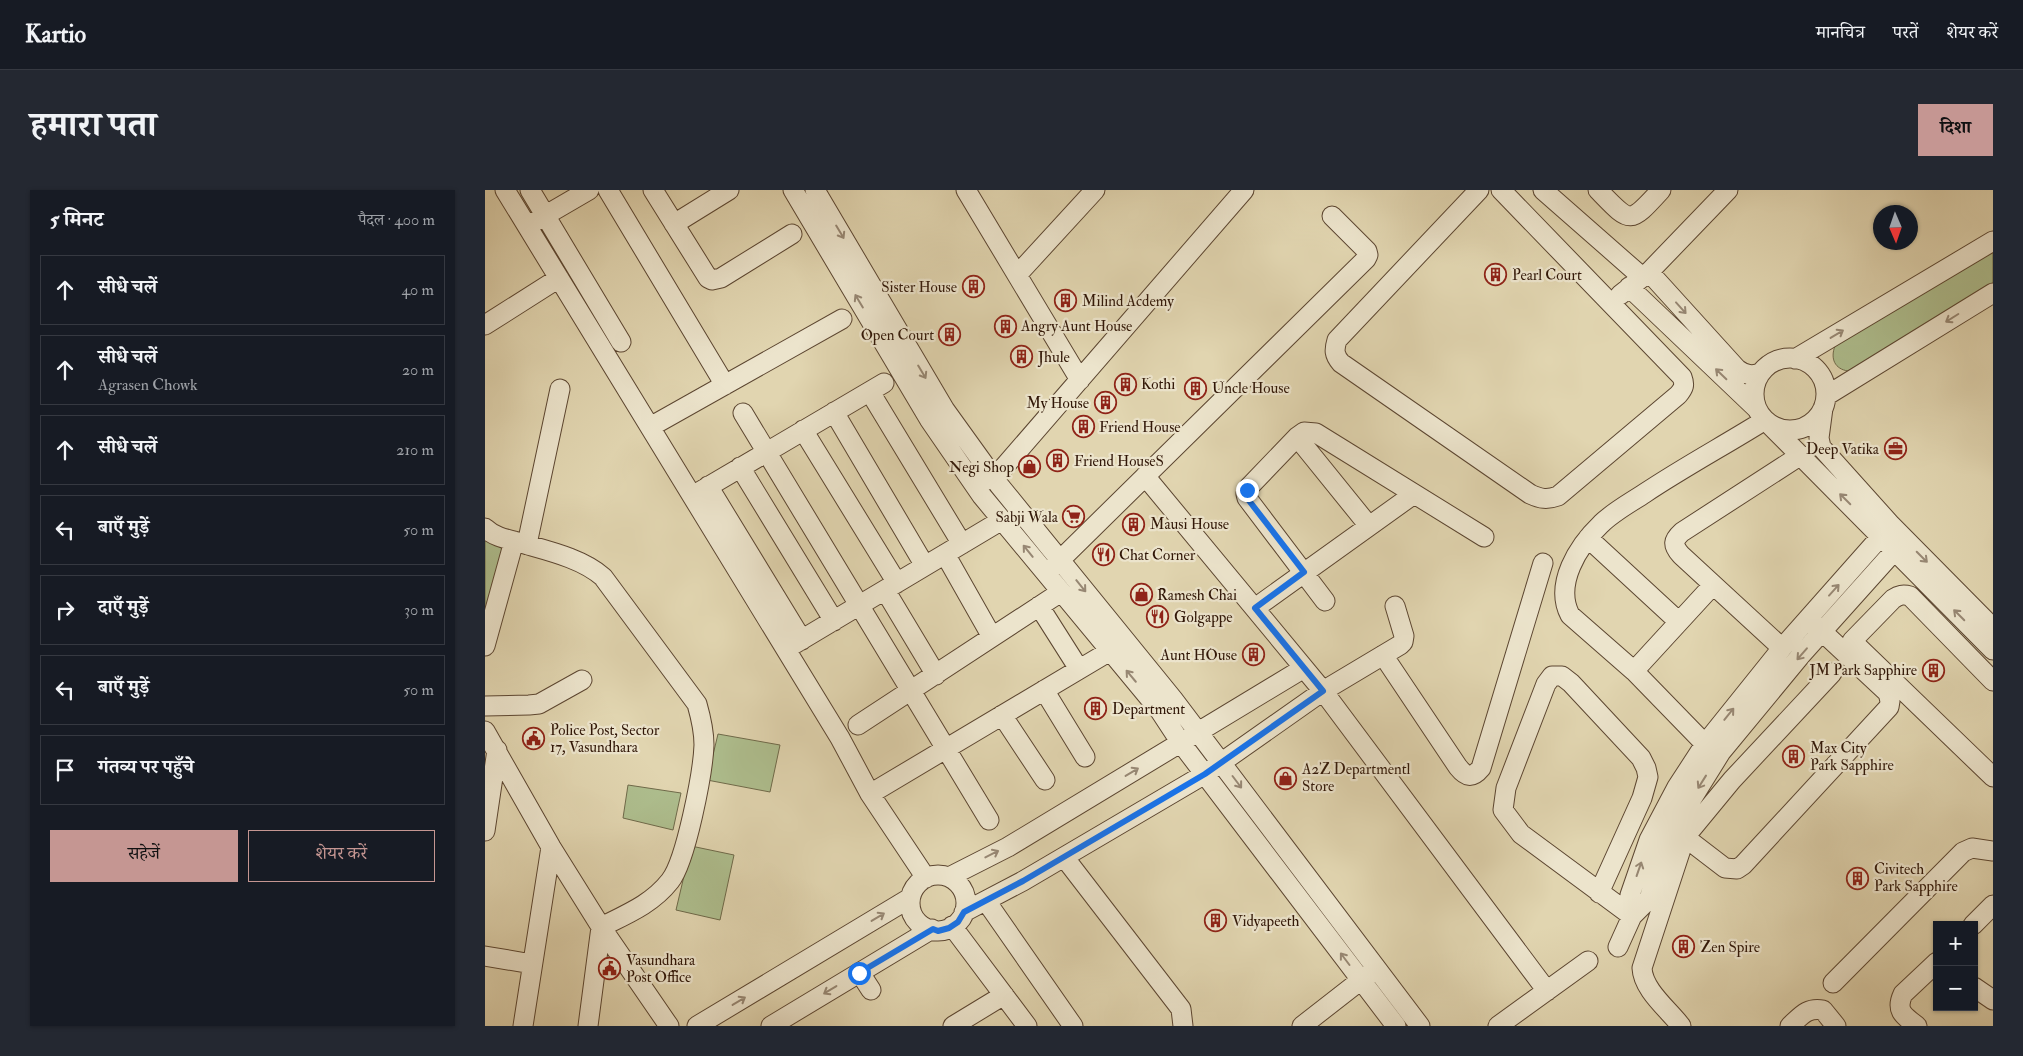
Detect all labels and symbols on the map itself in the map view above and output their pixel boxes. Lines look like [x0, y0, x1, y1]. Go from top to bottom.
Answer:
north arrow [1873, 205, 1918, 250]
one-way arrow [835, 224, 845, 239]
building icon: Pearl Court [1484, 263, 1508, 287]
place label: Pearl Court [1512, 266, 1582, 285]
building icon: Sister House [961, 275, 985, 299]
place label: Sister House [881, 278, 957, 297]
building icon: Milind Acdemy [1054, 289, 1078, 313]
place label: Milind Acdemy [1082, 292, 1174, 311]
one-way arrow [853, 294, 863, 308]
one-way arrow [1676, 301, 1687, 314]
building icon: Angry Aunt House [993, 314, 1017, 338]
one-way arrow [1945, 314, 1959, 324]
place label: Angry Aunt House [1020, 317, 1132, 336]
building icon: Open Court [938, 323, 962, 347]
place label: Open Court [861, 326, 934, 346]
one-way arrow [1829, 328, 1843, 338]
building icon: Jhule [1010, 345, 1034, 369]
place label: Jhule [1037, 348, 1070, 368]
one-way arrow [918, 364, 928, 378]
one-way arrow [1714, 368, 1727, 380]
building icon: Kothi [1113, 372, 1137, 396]
place label: Kothi [1141, 375, 1175, 394]
building icon: Uncle House [1184, 376, 1208, 400]
place label: Uncle House [1212, 379, 1290, 398]
building icon: My House [1093, 391, 1117, 415]
place label: My House [1027, 394, 1089, 413]
building icon: Friend House [1071, 415, 1095, 439]
place label: Friend House [1099, 418, 1181, 437]
office icon: Deep Vatika [1883, 437, 1907, 461]
place label: Deep Vatika [1806, 440, 1880, 460]
building icon: Friend HouseS [1046, 449, 1070, 473]
place label: Friend HouseS [1074, 452, 1164, 471]
shop icon: Negi Shop [1018, 455, 1042, 479]
place label: Negi Shop [949, 458, 1014, 478]
route end [1236, 479, 1259, 502]
one-way arrow [1839, 493, 1851, 505]
supermarket icon: Sabji Wala [1062, 505, 1086, 529]
place label: Sabji Wala [995, 508, 1059, 527]
building icon: Mausi House [1122, 512, 1146, 536]
place label: Mausi House [1150, 515, 1229, 534]
restaurant icon: Chat Corner [1091, 543, 1115, 567]
one-way arrow [1022, 545, 1033, 558]
place label: Chat Corner [1119, 546, 1196, 565]
one-way arrow [1916, 551, 1928, 563]
one-way arrow [1076, 580, 1087, 593]
shop icon: Ramesh Chai [1129, 583, 1153, 607]
one-way arrow [1828, 584, 1839, 597]
place label: Ramesh Chai [1157, 586, 1237, 605]
restaurant icon: Golgappe [1146, 605, 1170, 629]
place label: Golgappe [1174, 608, 1233, 628]
one-way arrow [1953, 609, 1965, 621]
building icon: Aunt HOuse [1241, 643, 1265, 667]
place label: Aunt HOuse [1160, 646, 1237, 665]
one-way arrow [1797, 647, 1808, 660]
building icon: JM Park Sapphire [1921, 658, 1945, 682]
place label: JM Park Sapphire [1808, 661, 1917, 681]
one-way arrow [1125, 670, 1136, 683]
building icon: Department [1084, 697, 1108, 721]
place label: Department [1112, 700, 1185, 720]
one-way arrow [1723, 708, 1734, 721]
place label: Police Post, Sector 17, Vasundhara [550, 721, 660, 757]
public building icon: Police Post, Sector 17, Vasundhara [522, 727, 546, 751]
place label: Max City Park Sapphire [1810, 739, 1894, 776]
building icon: Max City Park Sapphire [1782, 745, 1806, 769]
place label: A2Z Departmentl Store [1301, 760, 1411, 796]
shop icon: A2Z Departmentl Store [1274, 766, 1298, 790]
one-way arrow [1125, 767, 1139, 777]
one-way arrow [1697, 774, 1707, 788]
one-way arrow [1232, 775, 1242, 789]
one-way arrow [985, 849, 1000, 859]
place label: Civitech Park Sapphire [1874, 860, 1958, 897]
one-way arrow [1635, 862, 1644, 877]
building icon: Civitech Park Sapphire [1846, 866, 1870, 890]
building icon: Vidyapeeth [1204, 909, 1228, 933]
one-way arrow [871, 912, 885, 922]
place label: Vidyapeeth [1232, 912, 1300, 932]
building icon: Zen Spire [1672, 935, 1696, 959]
place label: Zen Spire [1700, 938, 1760, 958]
place label: Vasundhara Post Office [626, 951, 696, 987]
one-way arrow [1340, 953, 1351, 966]
public building icon: Vasundhara Post Office [598, 957, 622, 981]
route start [848, 962, 871, 985]
one-way arrow [824, 986, 838, 996]
one-way arrow [732, 995, 746, 1005]

